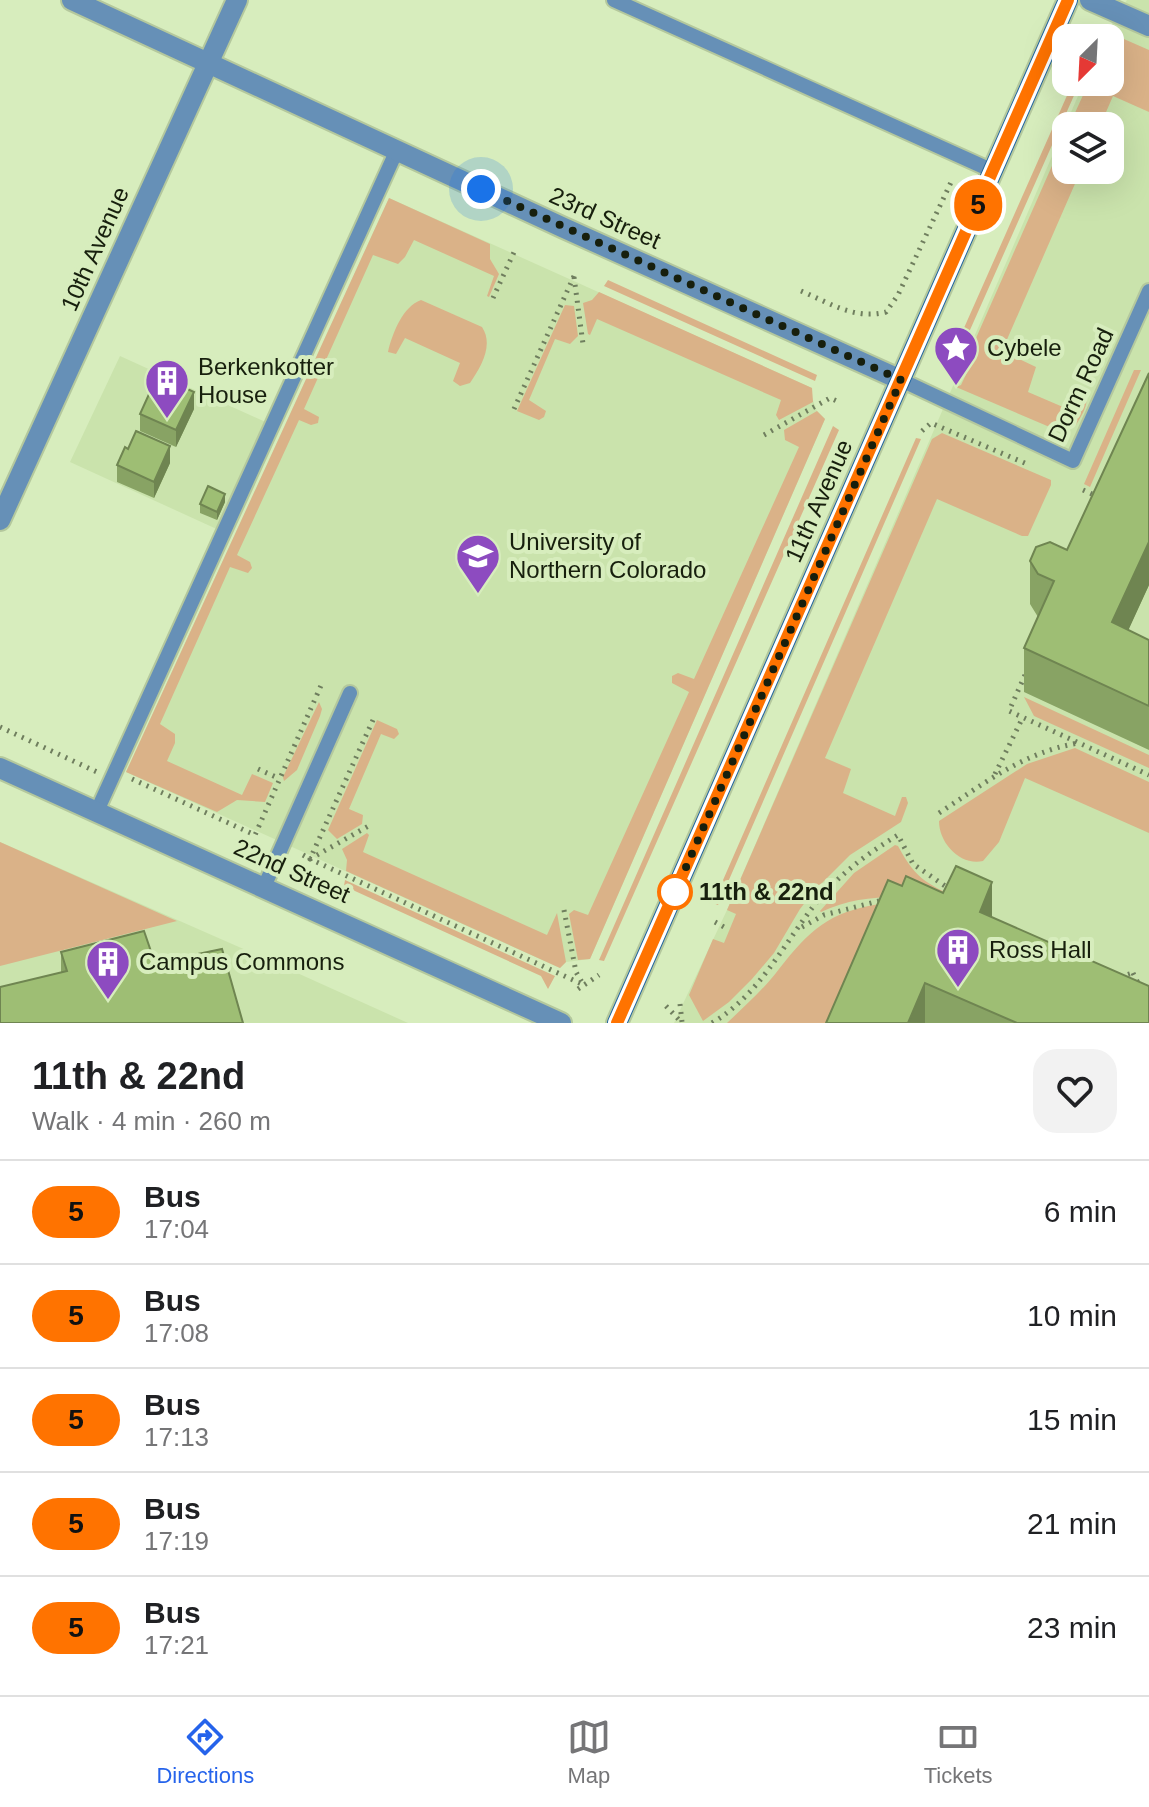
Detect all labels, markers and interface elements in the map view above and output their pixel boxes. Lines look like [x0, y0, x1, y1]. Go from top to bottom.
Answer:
north arrow [1052, 24, 1124, 96]
map controls [1052, 24, 1124, 184]
button: layers [1052, 112, 1124, 184]
your location [461, 169, 501, 209]
line badge: 5 [952, 179, 1004, 231]
street label: 23rd Street [545, 181, 665, 254]
street label: 10th Avenue [55, 183, 134, 315]
text: 5 [970, 189, 986, 220]
street label: Dorm Road [1042, 323, 1119, 446]
place icon: Cybele [932, 324, 980, 387]
place label: Cybele [987, 334, 1062, 361]
place label: Berkenkotter House [198, 353, 334, 408]
building icon: Berkenkotter House [143, 357, 191, 420]
street label: 11th Avenue [780, 435, 858, 566]
place label: University of Northern Colorado [509, 528, 706, 583]
school or university icon: University of Northern Colorado [454, 532, 502, 595]
street label: 22nd Street [230, 833, 355, 908]
marker: 11th & 22nd [658, 875, 692, 909]
place label: 11th & 22nd [699, 878, 834, 905]
building icon: Ross Hall [934, 926, 982, 989]
place label: Ross Hall [989, 936, 1092, 963]
building icon: Campus Commons [84, 938, 132, 1001]
place label: Campus Commons [139, 948, 344, 975]
button: heart [1033, 1049, 1117, 1133]
text: 11th & 22nd [32, 1055, 245, 1097]
text: Walk · 4 min · 260 m [32, 1106, 271, 1136]
text: Bus [144, 1180, 201, 1213]
text: 6 min [1044, 1195, 1117, 1228]
text: 5 [68, 1196, 84, 1227]
text: 17:04 [144, 1214, 209, 1244]
text: Bus [144, 1284, 201, 1317]
text: 10 min [1027, 1299, 1117, 1332]
text: 5 [68, 1300, 84, 1331]
text: 17:08 [144, 1318, 209, 1348]
text: Bus [144, 1388, 201, 1421]
text: 15 min [1027, 1403, 1117, 1436]
text: 5 [68, 1404, 84, 1435]
text: 17:13 [144, 1422, 209, 1452]
text: Bus [144, 1492, 201, 1525]
text: 21 min [1027, 1507, 1117, 1540]
text: 5 [68, 1508, 84, 1539]
text: 17:19 [144, 1526, 209, 1556]
text: Bus [144, 1596, 201, 1629]
text: 23 min [1027, 1611, 1117, 1644]
text: 5 [68, 1612, 84, 1643]
text: 17:21 [144, 1630, 209, 1660]
tab: Directions [156, 1715, 254, 1789]
tab: Map [567, 1715, 611, 1789]
tab: Tickets [924, 1715, 993, 1789]

